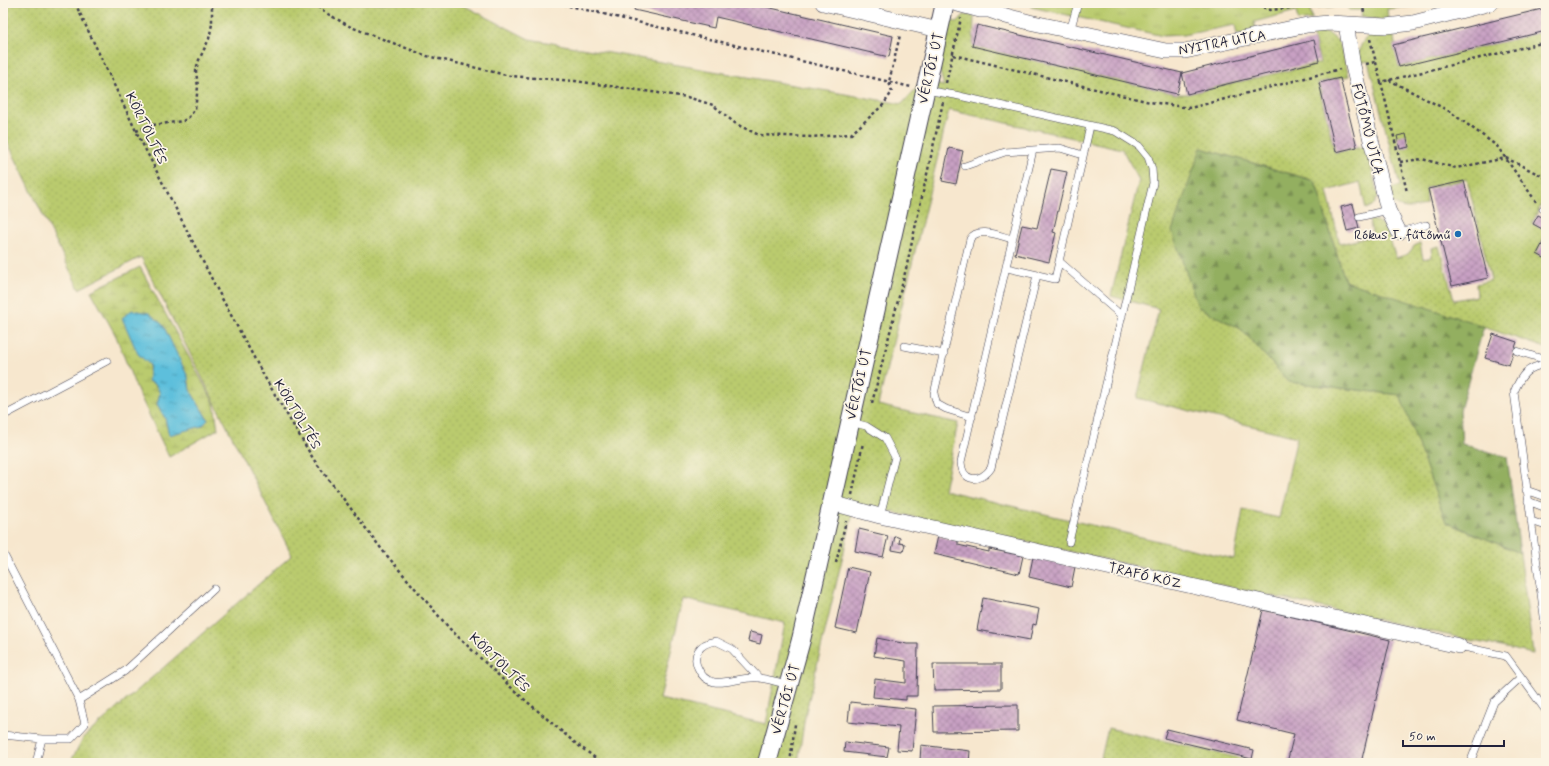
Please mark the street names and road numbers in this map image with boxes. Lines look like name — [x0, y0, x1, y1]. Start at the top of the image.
street label: NYITRA UTCA — [1177, 26, 1267, 60]
street label: VÉRTÓI ÚT — [914, 31, 948, 106]
street label: FŰTŐMŰ UTCA — [1347, 82, 1387, 177]
street label: KÖRTÖLTÉS — [121, 89, 171, 168]
street label: VÉRTÓI ÚT — [842, 347, 876, 422]
street label: KÖRTÖLTÉS — [269, 376, 325, 453]
street label: TRAFÓ KÖZ — [1106, 559, 1184, 593]
street label: KÖRTÖLTÉS — [465, 629, 534, 697]
street label: VÉRTÓI ÚT — [767, 662, 805, 737]

